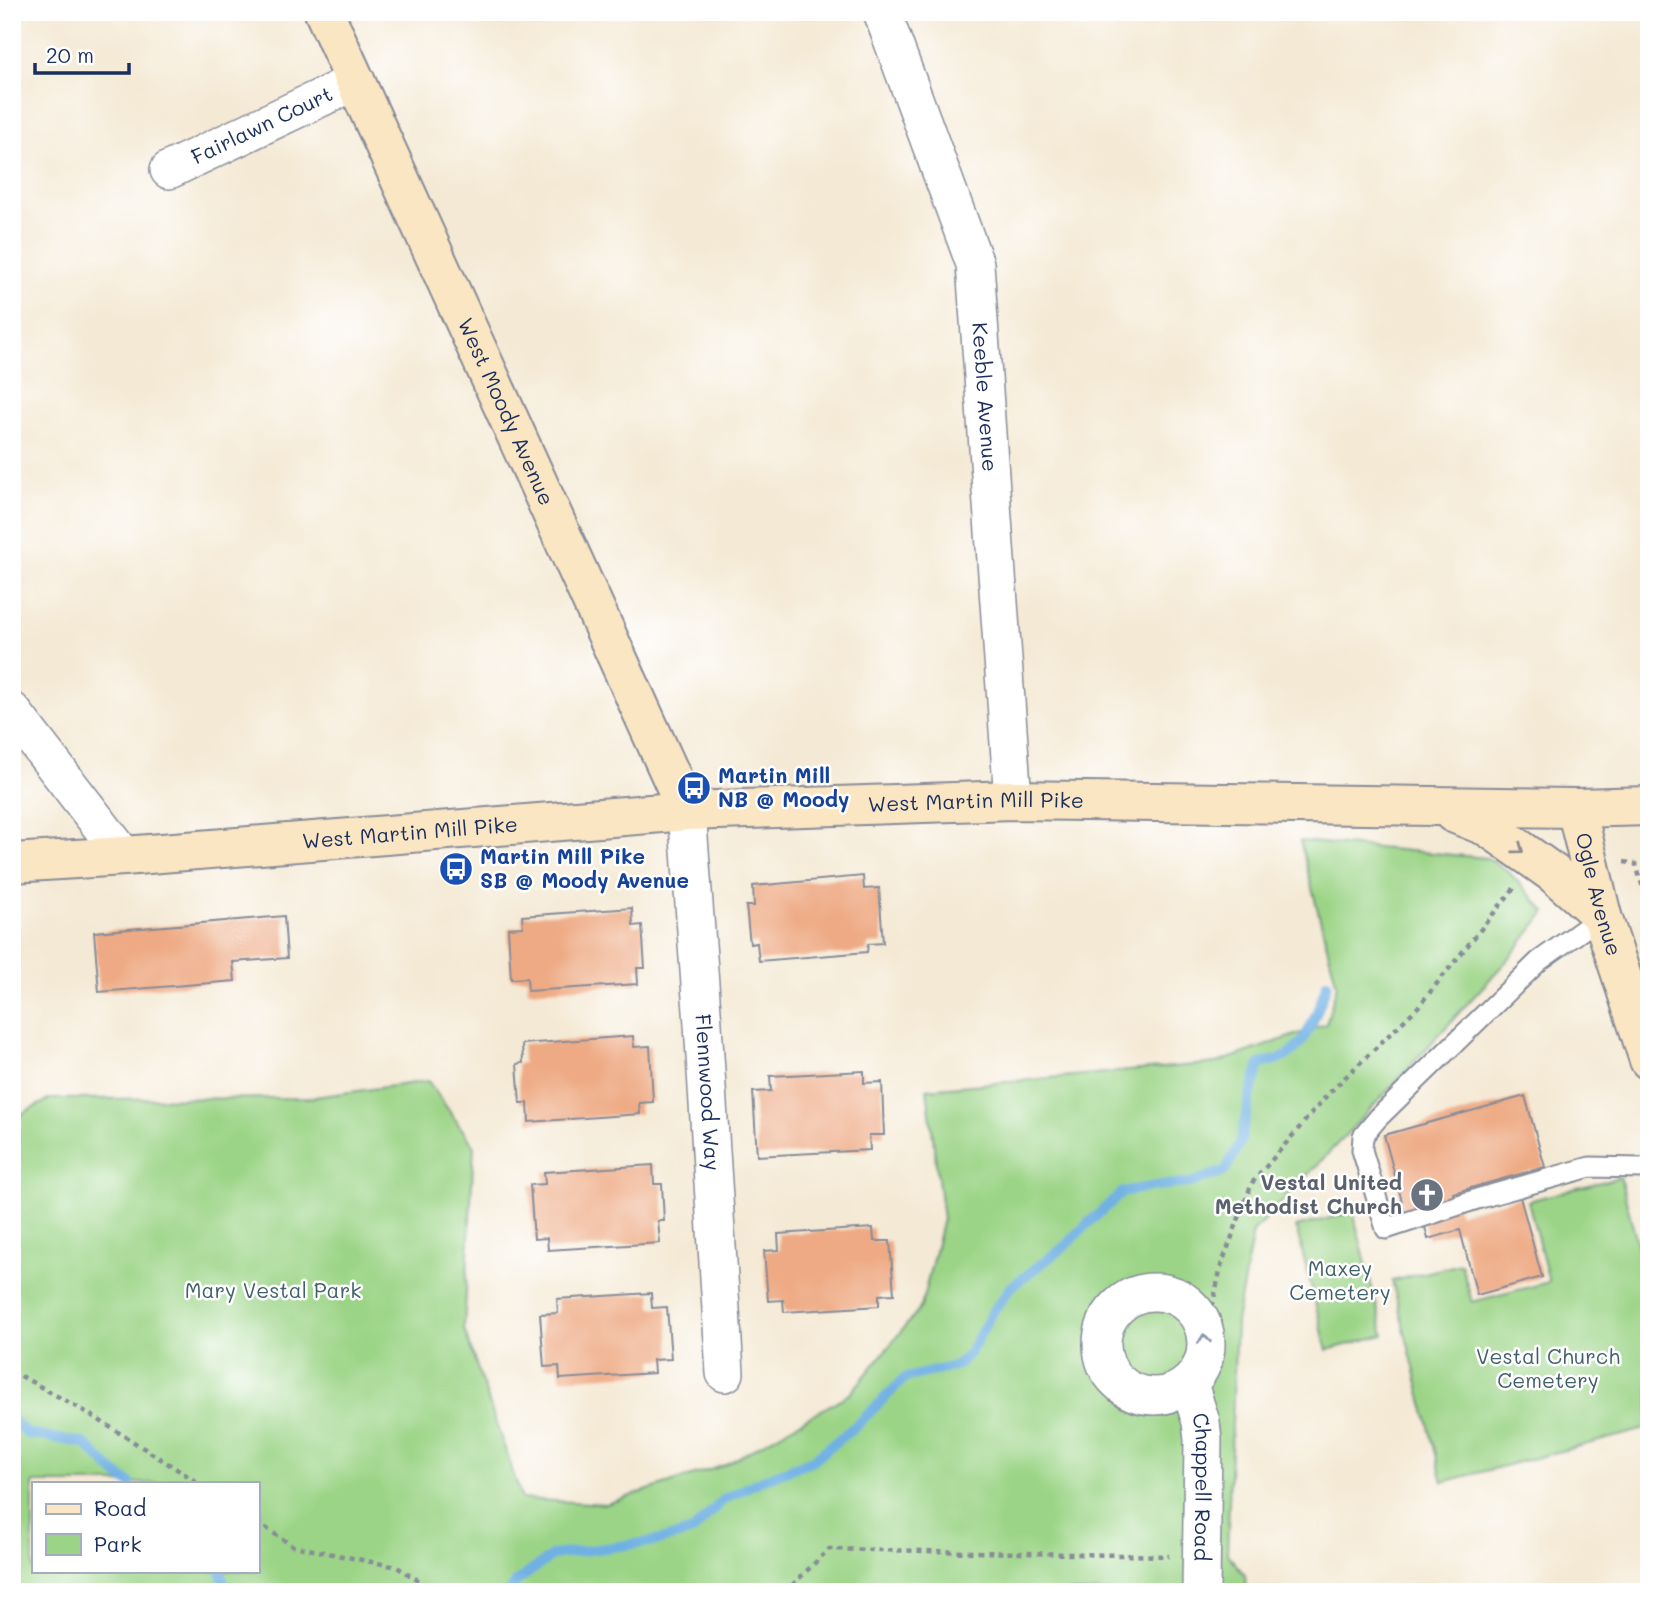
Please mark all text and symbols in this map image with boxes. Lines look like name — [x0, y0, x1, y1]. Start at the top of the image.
scale bar — [35, 32, 130, 76]
text: 20 m — [46, 41, 94, 68]
street label: Fairlawn Court — [186, 79, 337, 170]
street label: West Moody Avenue — [453, 313, 561, 509]
street label: Keeble Avenue — [967, 321, 1005, 473]
place label: Martin Mill NB @ Moody — [718, 761, 849, 813]
bus stop icon: Martin Mill NB @ Moody — [675, 769, 713, 807]
street label: West Martin Mill Pike — [867, 785, 1084, 817]
street label: West Martin Mill Pike — [301, 810, 518, 854]
street label: Ogle Avenue — [1570, 830, 1629, 959]
one-way arrow — [1511, 841, 1524, 853]
place label: Martin Mill Pike SB @ Moody Avenue — [480, 842, 689, 894]
bus stop icon: Martin Mill Pike SB @ Moody Avenue — [437, 850, 475, 888]
street label: Flennwood Way — [690, 1013, 727, 1171]
place label: Vestal United Methodist Church — [1215, 1168, 1402, 1219]
church icon: Vestal United Methodist Church — [1408, 1176, 1446, 1214]
park label: Maxey Cemetery — [1289, 1254, 1391, 1305]
park label: Mary Vestal Park — [185, 1276, 361, 1303]
one-way arrow — [1197, 1333, 1212, 1345]
park label: Vestal Church Cemetery — [1476, 1342, 1620, 1393]
street label: Chappell Road — [1187, 1409, 1218, 1561]
legend — [32, 1482, 259, 1572]
text: Road — [94, 1494, 146, 1521]
text: Park — [94, 1530, 142, 1557]

